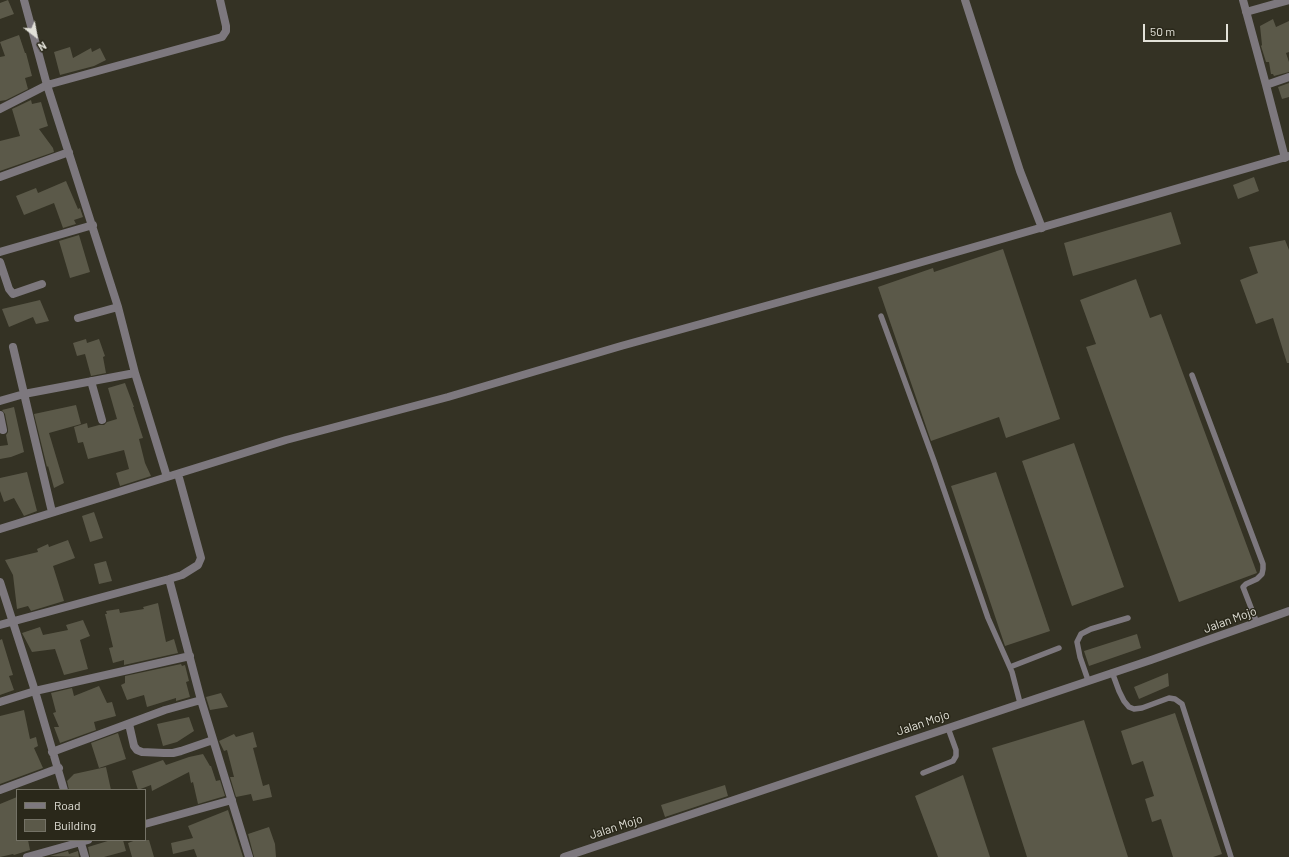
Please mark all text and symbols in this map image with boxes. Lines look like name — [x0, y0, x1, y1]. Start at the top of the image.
north arrow — [16, 16, 56, 56]
scale bar — [1145, 16, 1230, 42]
text: 50 m — [1150, 24, 1175, 38]
text: N — [36, 39, 49, 54]
street label: Jalan Mojo — [1202, 604, 1258, 636]
street label: Jalan Mojo — [894, 707, 952, 739]
legend — [16, 789, 146, 841]
text: Road — [54, 798, 81, 812]
street label: Jalan Mojo — [587, 812, 645, 842]
text: Building — [54, 818, 96, 832]

